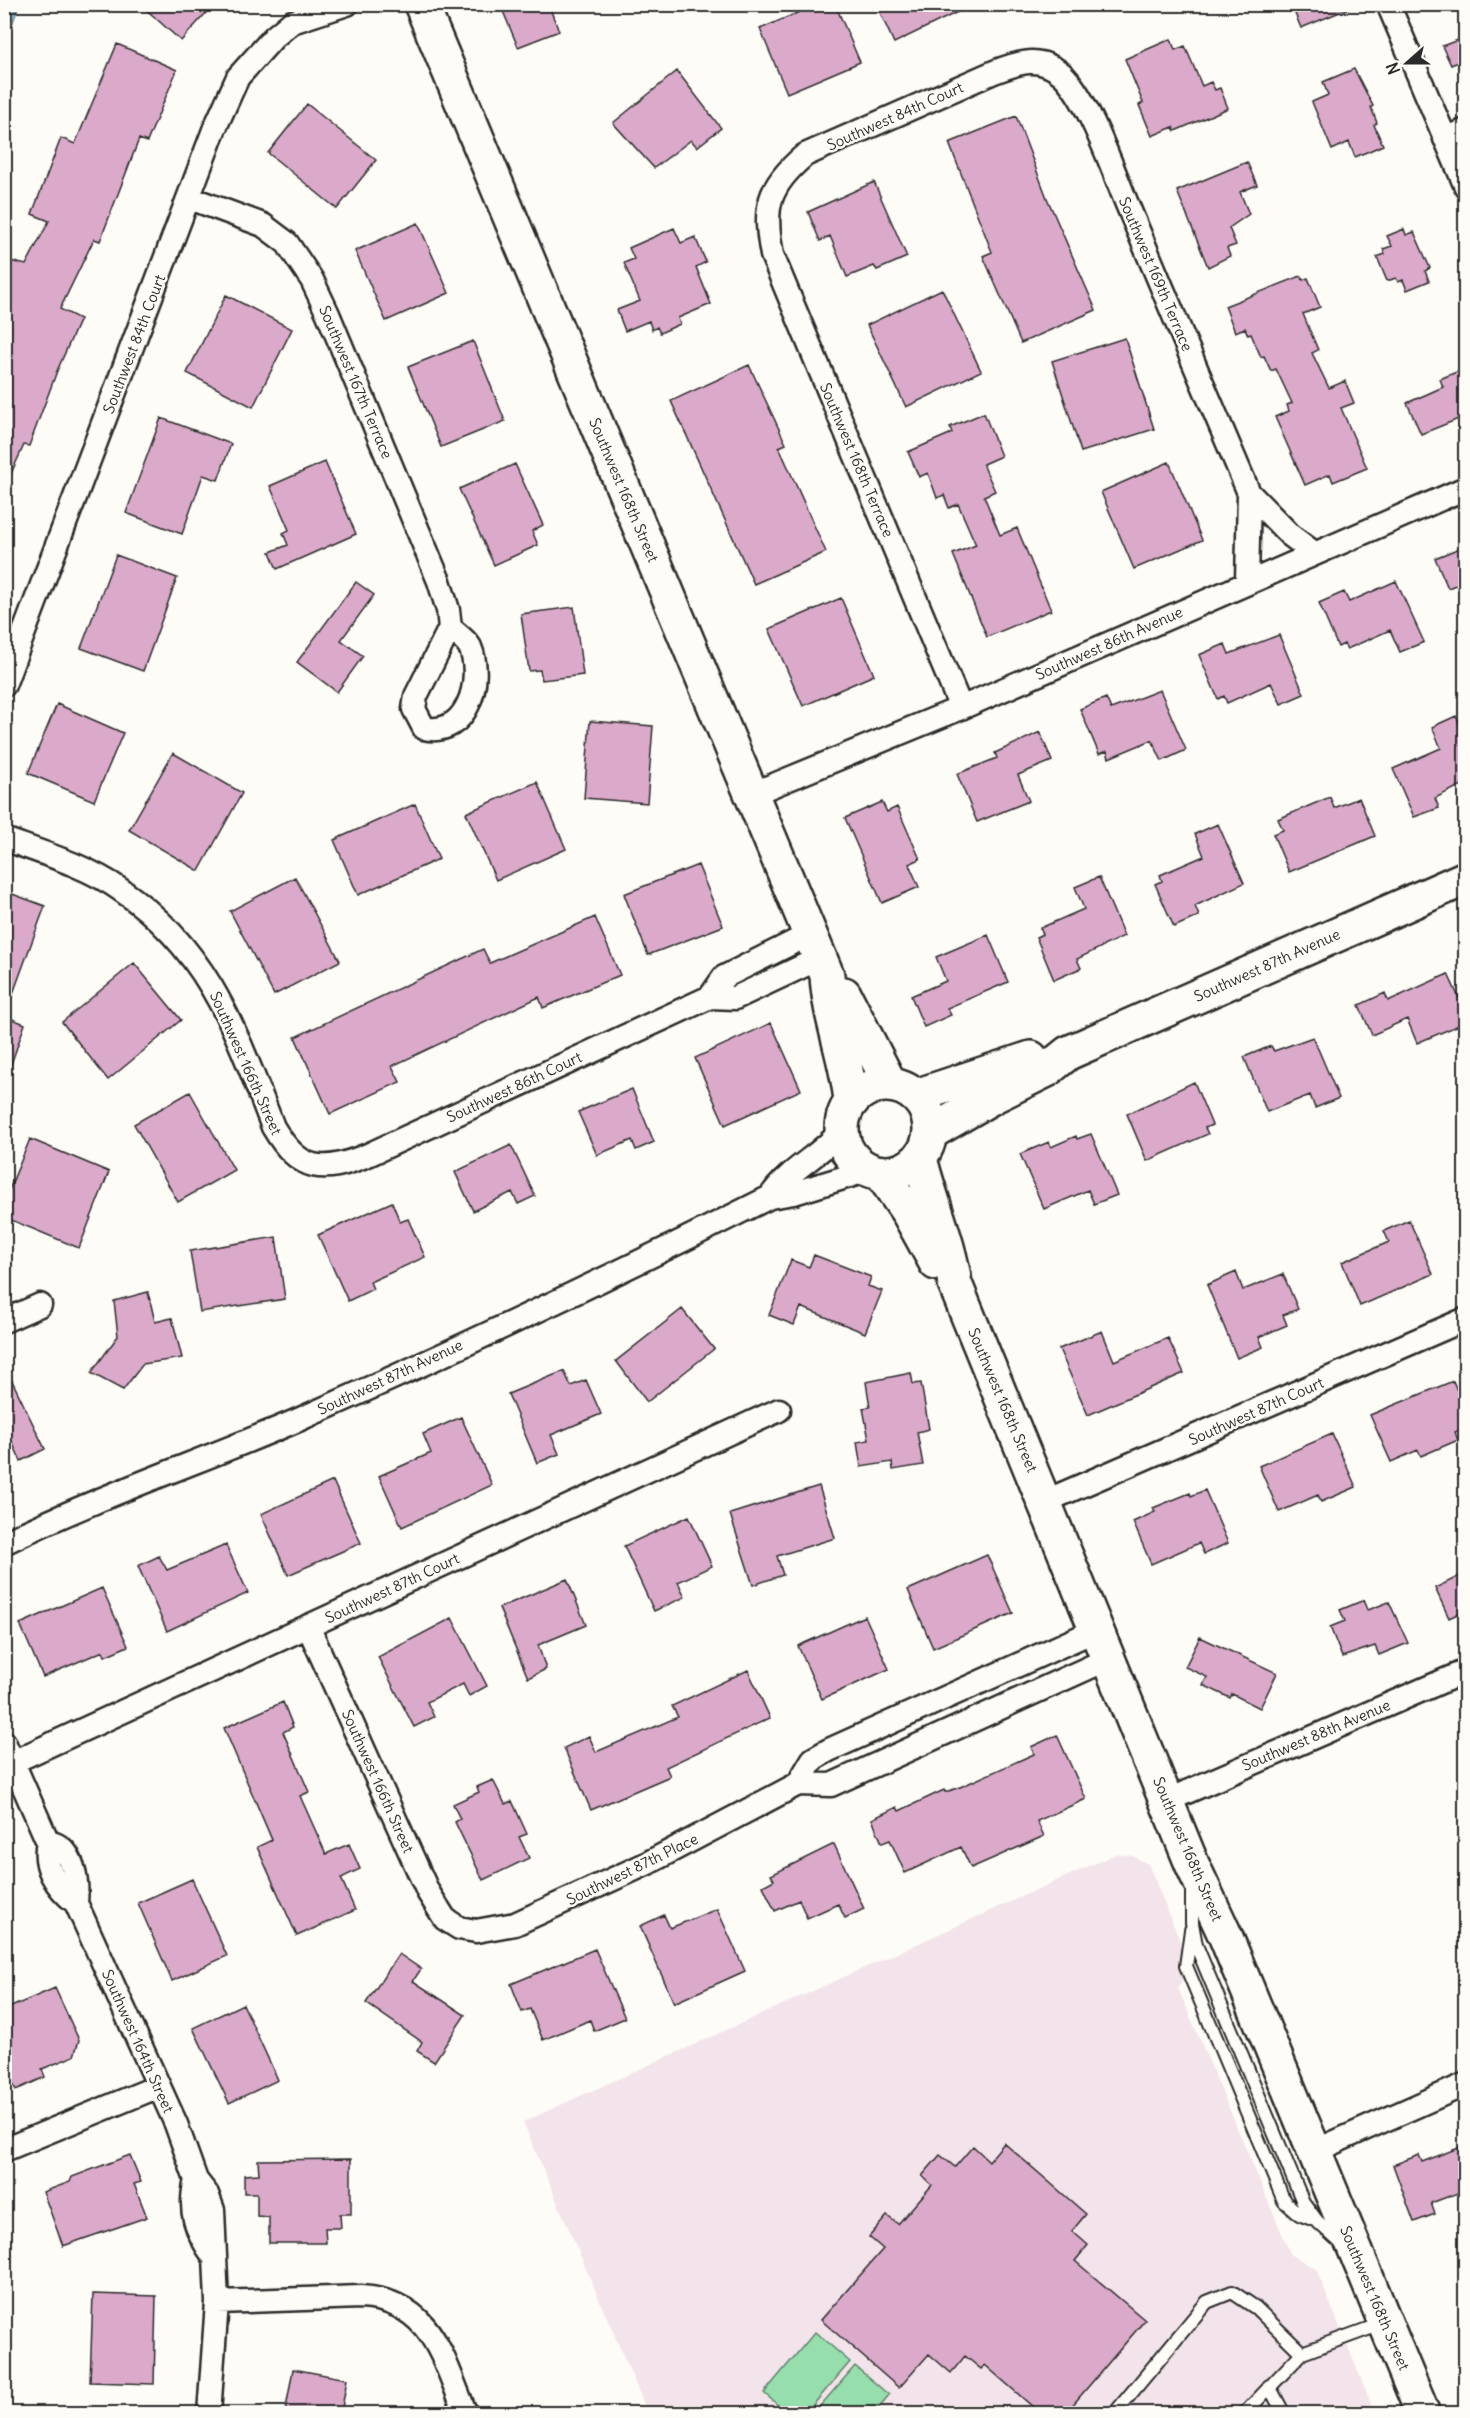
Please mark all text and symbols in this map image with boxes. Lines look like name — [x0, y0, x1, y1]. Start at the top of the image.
north arrow — [1377, 33, 1437, 93]
text: N — [1382, 60, 1404, 77]
street label: Southwest 84th Court — [824, 77, 966, 155]
street label: Southwest 169th Terrace — [1115, 194, 1197, 354]
street label: Southwest 84th Court — [99, 272, 169, 416]
street label: Southwest 167th Terrace — [315, 303, 397, 461]
street label: Southwest 168th Terrace — [816, 380, 898, 540]
street label: Southwest 168th Street — [585, 415, 663, 565]
street label: Southwest 86th Avenue — [1032, 602, 1186, 684]
street label: Southwest 87th Avenue — [1191, 924, 1343, 1006]
street label: Southwest 166th Street — [206, 988, 286, 1138]
street label: Southwest 86th Court — [443, 1047, 585, 1127]
street label: Southwest 168th Street — [964, 1325, 1042, 1475]
street label: Southwest 87th Avenue — [314, 1335, 466, 1419]
street label: Southwest 87th Court — [1186, 1373, 1326, 1449]
street label: Southwest 87th Court — [322, 1549, 462, 1627]
street label: Southwest 88th Avenue — [1239, 1695, 1393, 1775]
street label: Southwest 166th Street — [338, 1706, 418, 1856]
street label: Southwest 168th Street — [1149, 1774, 1227, 1924]
street label: Southwest 87th Place — [563, 1829, 701, 1909]
street label: Southwest 164th Street — [98, 1966, 178, 2116]
street label: Southwest 168th Street — [1336, 2223, 1414, 2373]

